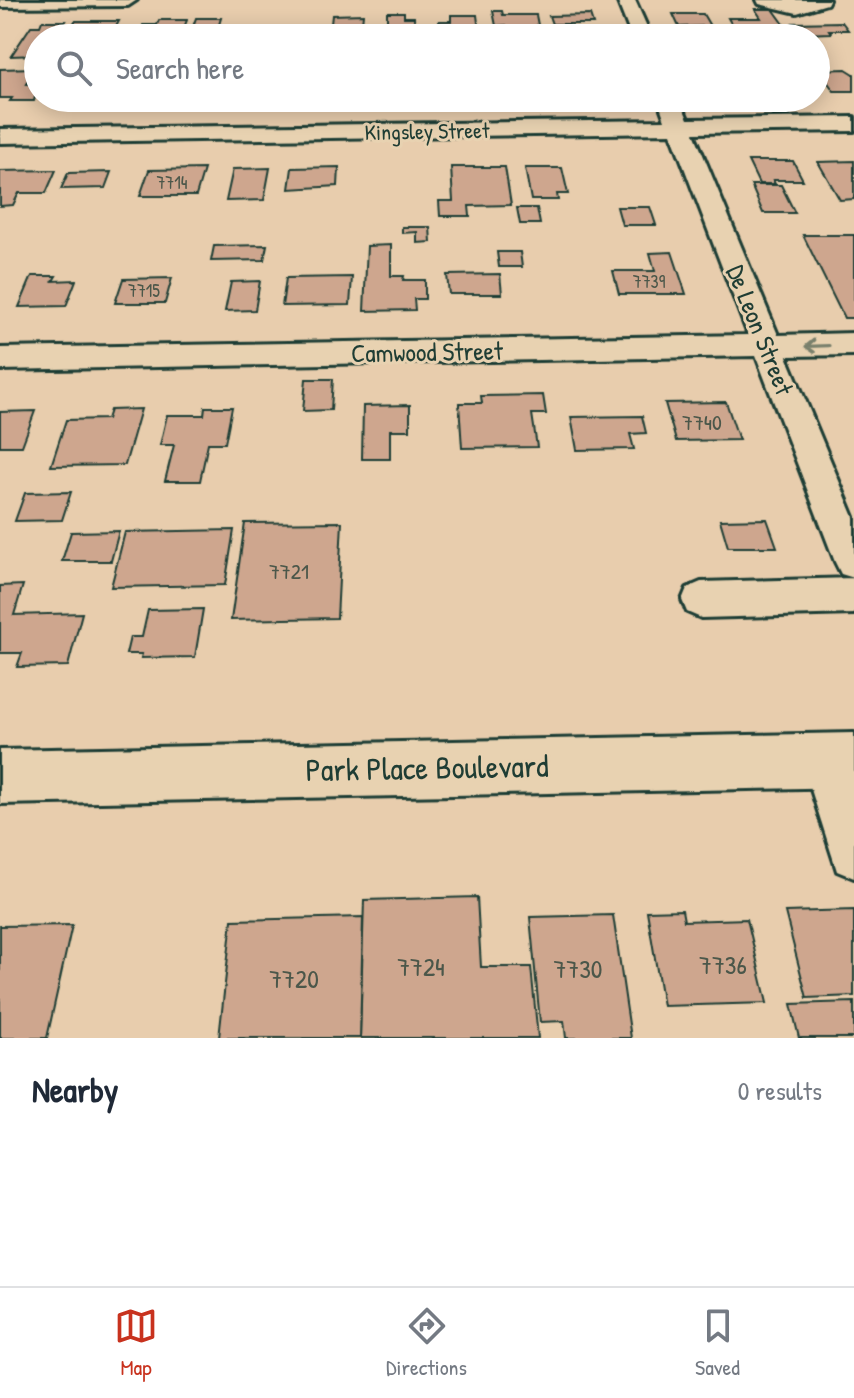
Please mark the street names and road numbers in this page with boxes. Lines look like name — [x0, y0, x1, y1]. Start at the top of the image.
street label: Kingsley Street — [364, 115, 490, 147]
street label: De Leon Street — [718, 260, 803, 401]
street label: Camwood Street — [351, 333, 504, 370]
street label: Park Place Boulevard — [305, 744, 549, 791]

